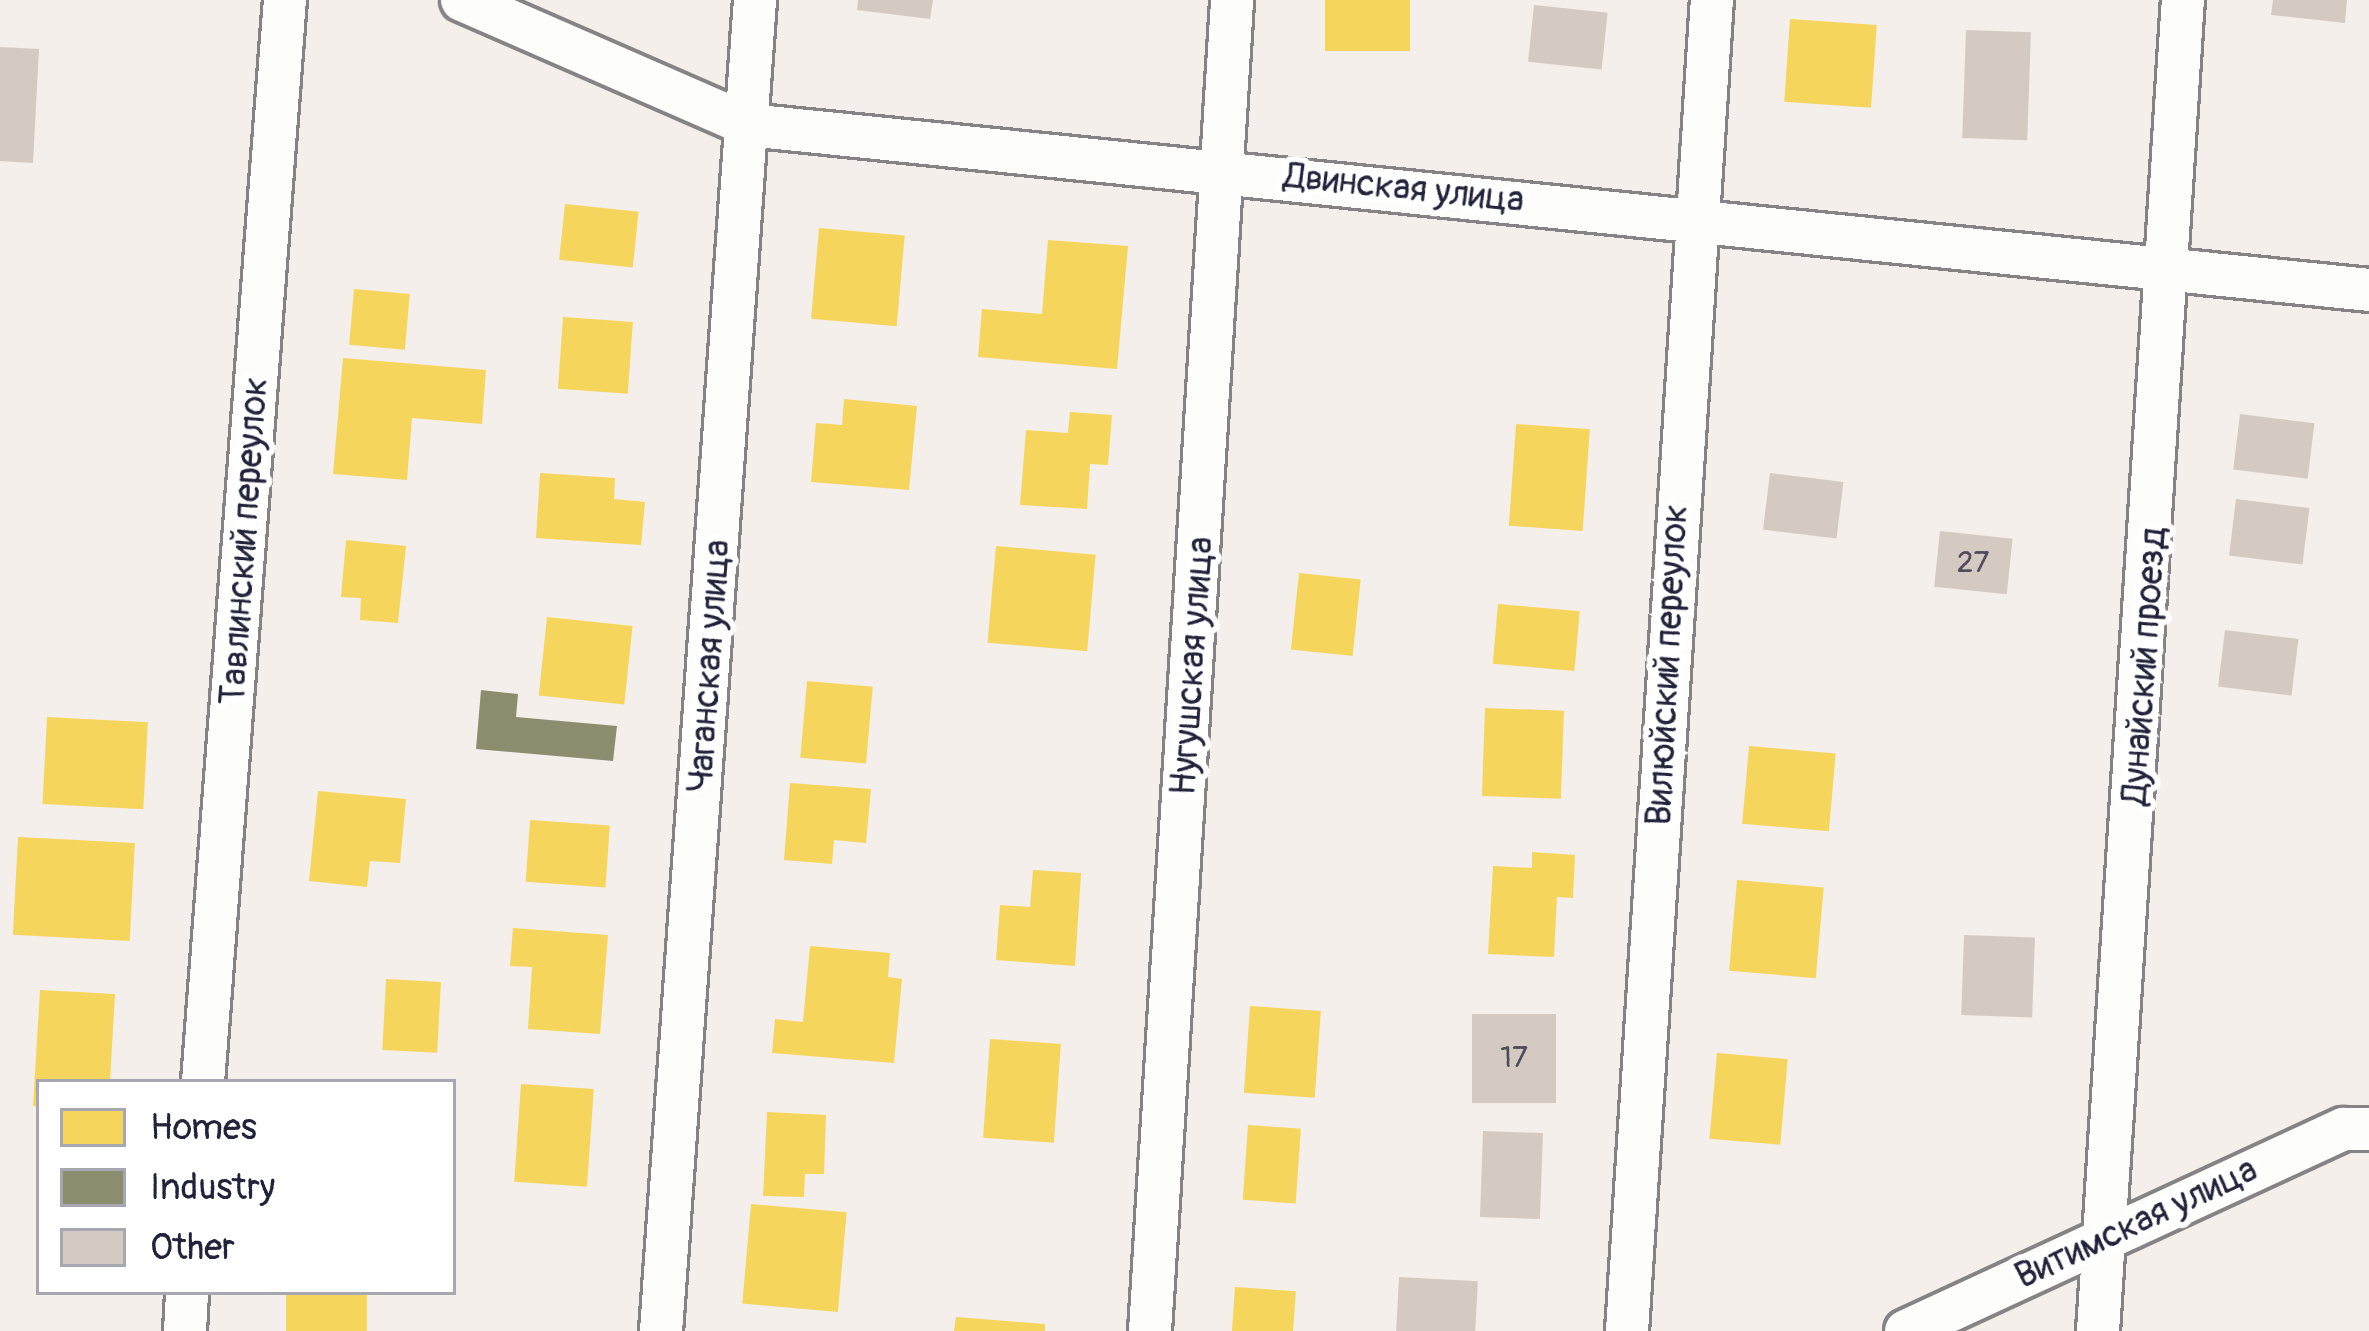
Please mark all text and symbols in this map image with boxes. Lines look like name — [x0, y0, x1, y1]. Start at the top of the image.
street label: Двинская улица — [1282, 154, 1526, 222]
street label: Тавлинский переулок — [211, 376, 277, 706]
street label: Вилюйский переулок — [1637, 503, 1697, 827]
street label: Дунайский проезд — [2113, 526, 2175, 806]
street label: Нугушская улица — [1161, 535, 1223, 797]
street label: Чаганская улица — [679, 538, 739, 794]
house number: 27 — [1957, 545, 1989, 581]
house number: 17 — [1500, 1040, 1528, 1076]
legend — [36, 1079, 456, 1295]
text: Homes — [150, 1105, 257, 1150]
street label: Витимская улица — [2008, 1148, 2264, 1298]
text: Industry — [150, 1165, 275, 1210]
text: Other — [150, 1225, 235, 1270]

